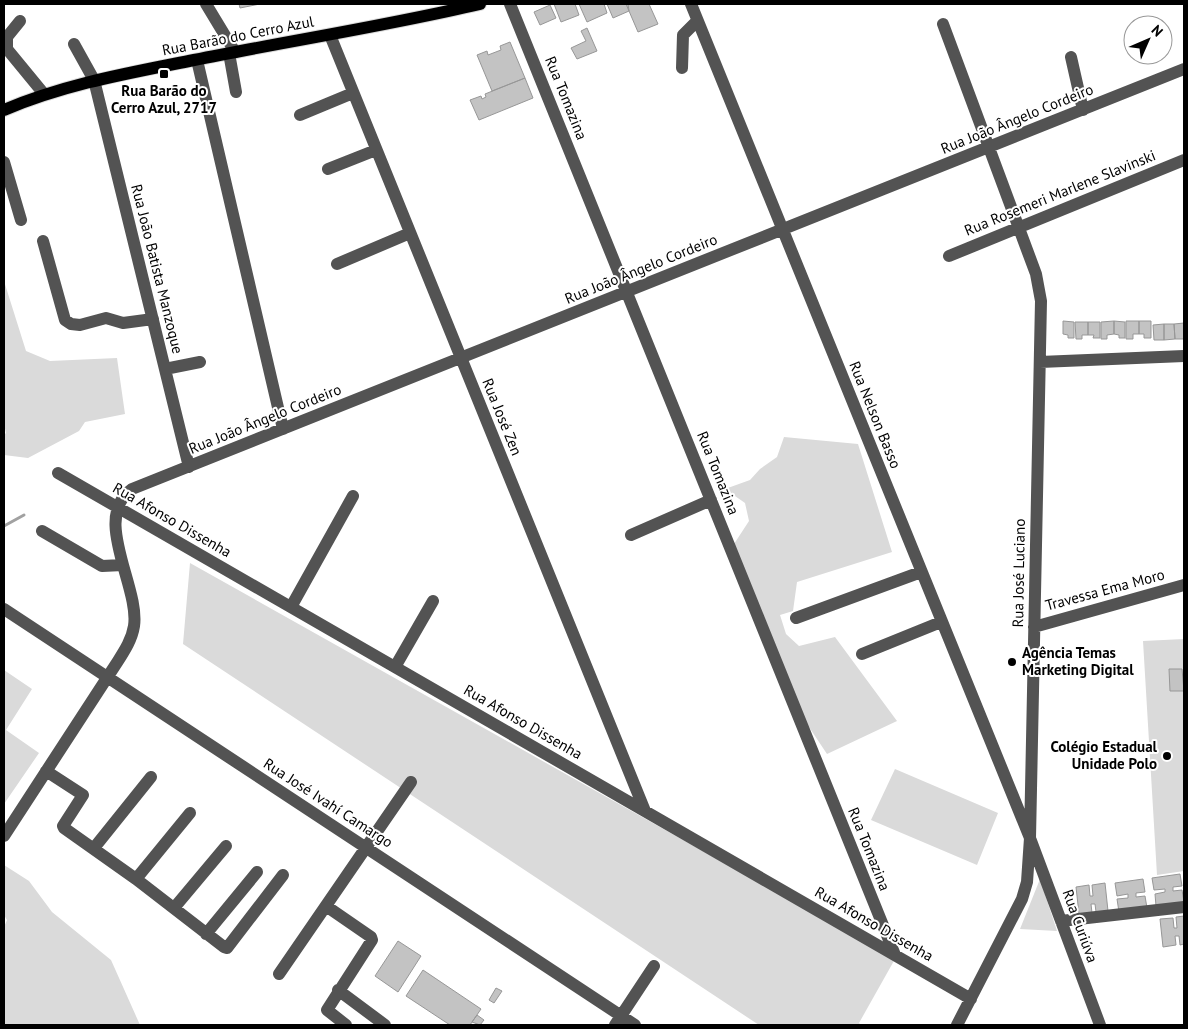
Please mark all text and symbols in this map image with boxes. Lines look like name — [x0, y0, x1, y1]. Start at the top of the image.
street label: Rua Barão do Cerro Azul — [160, 11, 316, 60]
north arrow — [1123, 15, 1173, 65]
text: N — [1148, 21, 1167, 40]
street label: Rua Tomazina — [541, 53, 592, 142]
marker: Rua Barão do Cerro Azul, 2717 — [158, 68, 170, 80]
street label: Rua João Ângelo Cordeiro — [938, 79, 1096, 158]
place label: Rua Barão do Cerro Azul, 2717 — [111, 81, 217, 117]
street label: Rua Rosemeri Marlene Slavinski — [961, 145, 1158, 240]
street label: Rua João Batista Manzoque — [127, 182, 188, 356]
street label: Rua João Ângelo Cordeiro — [562, 229, 720, 308]
street label: Rua Nelson Basso — [845, 358, 906, 471]
street label: Rua José Zen — [478, 375, 527, 458]
street label: Rua João Ângelo Cordeiro — [186, 379, 344, 458]
street label: Rua Tomazina — [693, 428, 744, 517]
street label: Rua Afonso Dissenha — [110, 478, 235, 561]
street label: Rua José Luciano — [1008, 518, 1029, 627]
street label: Travessa Ema Moro — [1043, 564, 1167, 615]
place label: Agência Temas Marketing Digital — [1022, 643, 1134, 679]
marker: Agência Temas Marketing Digital — [1006, 656, 1018, 668]
street label: Rua Afonso Dissenha — [461, 680, 586, 763]
place label: Colégio Estadual Unidade Polo — [1050, 737, 1158, 773]
marker: Colégio Estadual Unidade Polo — [1161, 750, 1173, 762]
street label: Rua José Ivahí Camargo — [260, 754, 397, 852]
street label: Rua Tomazina — [844, 804, 895, 893]
street label: Rua Afonso Dissenha — [812, 882, 937, 965]
street label: Rua Curiúva — [1058, 887, 1102, 965]

